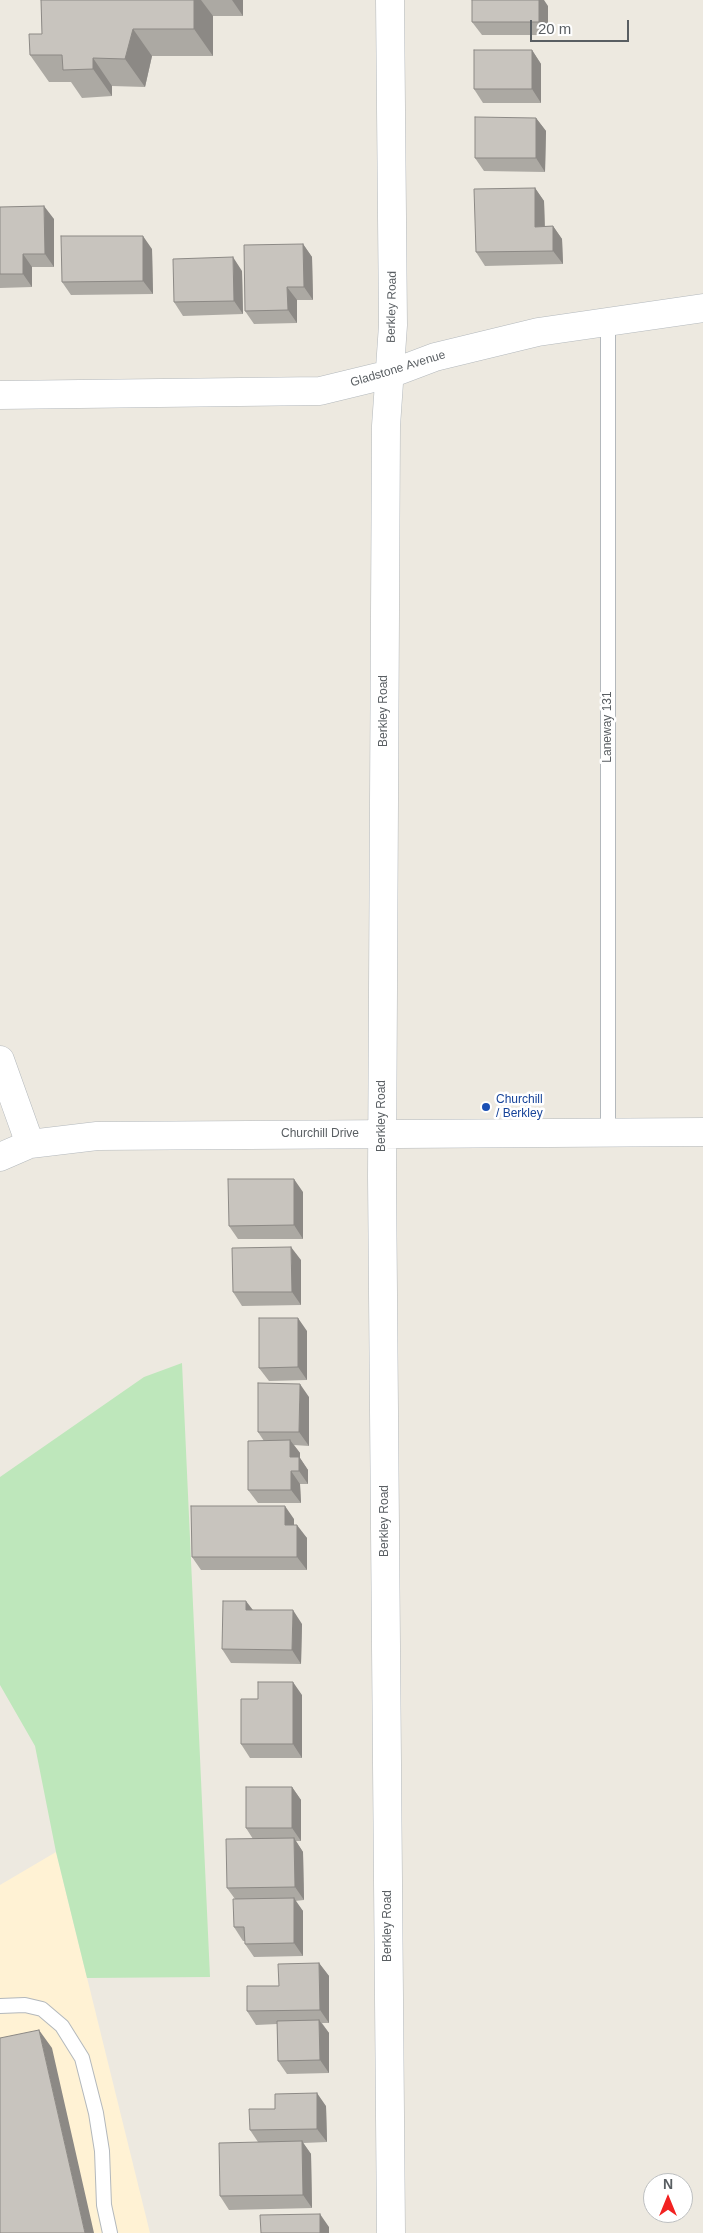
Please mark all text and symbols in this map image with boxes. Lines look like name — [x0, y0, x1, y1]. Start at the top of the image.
scale bar — [533, 10, 632, 42]
text: 20 m — [538, 20, 571, 37]
street label: Berkley Road — [384, 271, 400, 343]
street label: Gladstone Avenue — [349, 348, 447, 390]
street label: Berkley Road — [377, 675, 391, 747]
street label: Laneway 131 — [601, 691, 615, 763]
street label: Berkley Road — [375, 1080, 389, 1152]
place label: Churchill / Berkley — [496, 1093, 543, 1121]
marker: Churchill / Berkley — [480, 1101, 492, 1113]
street label: Churchill Drive — [281, 1127, 359, 1141]
street label: Berkley Road — [378, 1485, 392, 1557]
street label: Berkley Road — [381, 1890, 395, 1962]
north arrow — [643, 2173, 693, 2223]
text: N — [663, 2176, 673, 2192]

